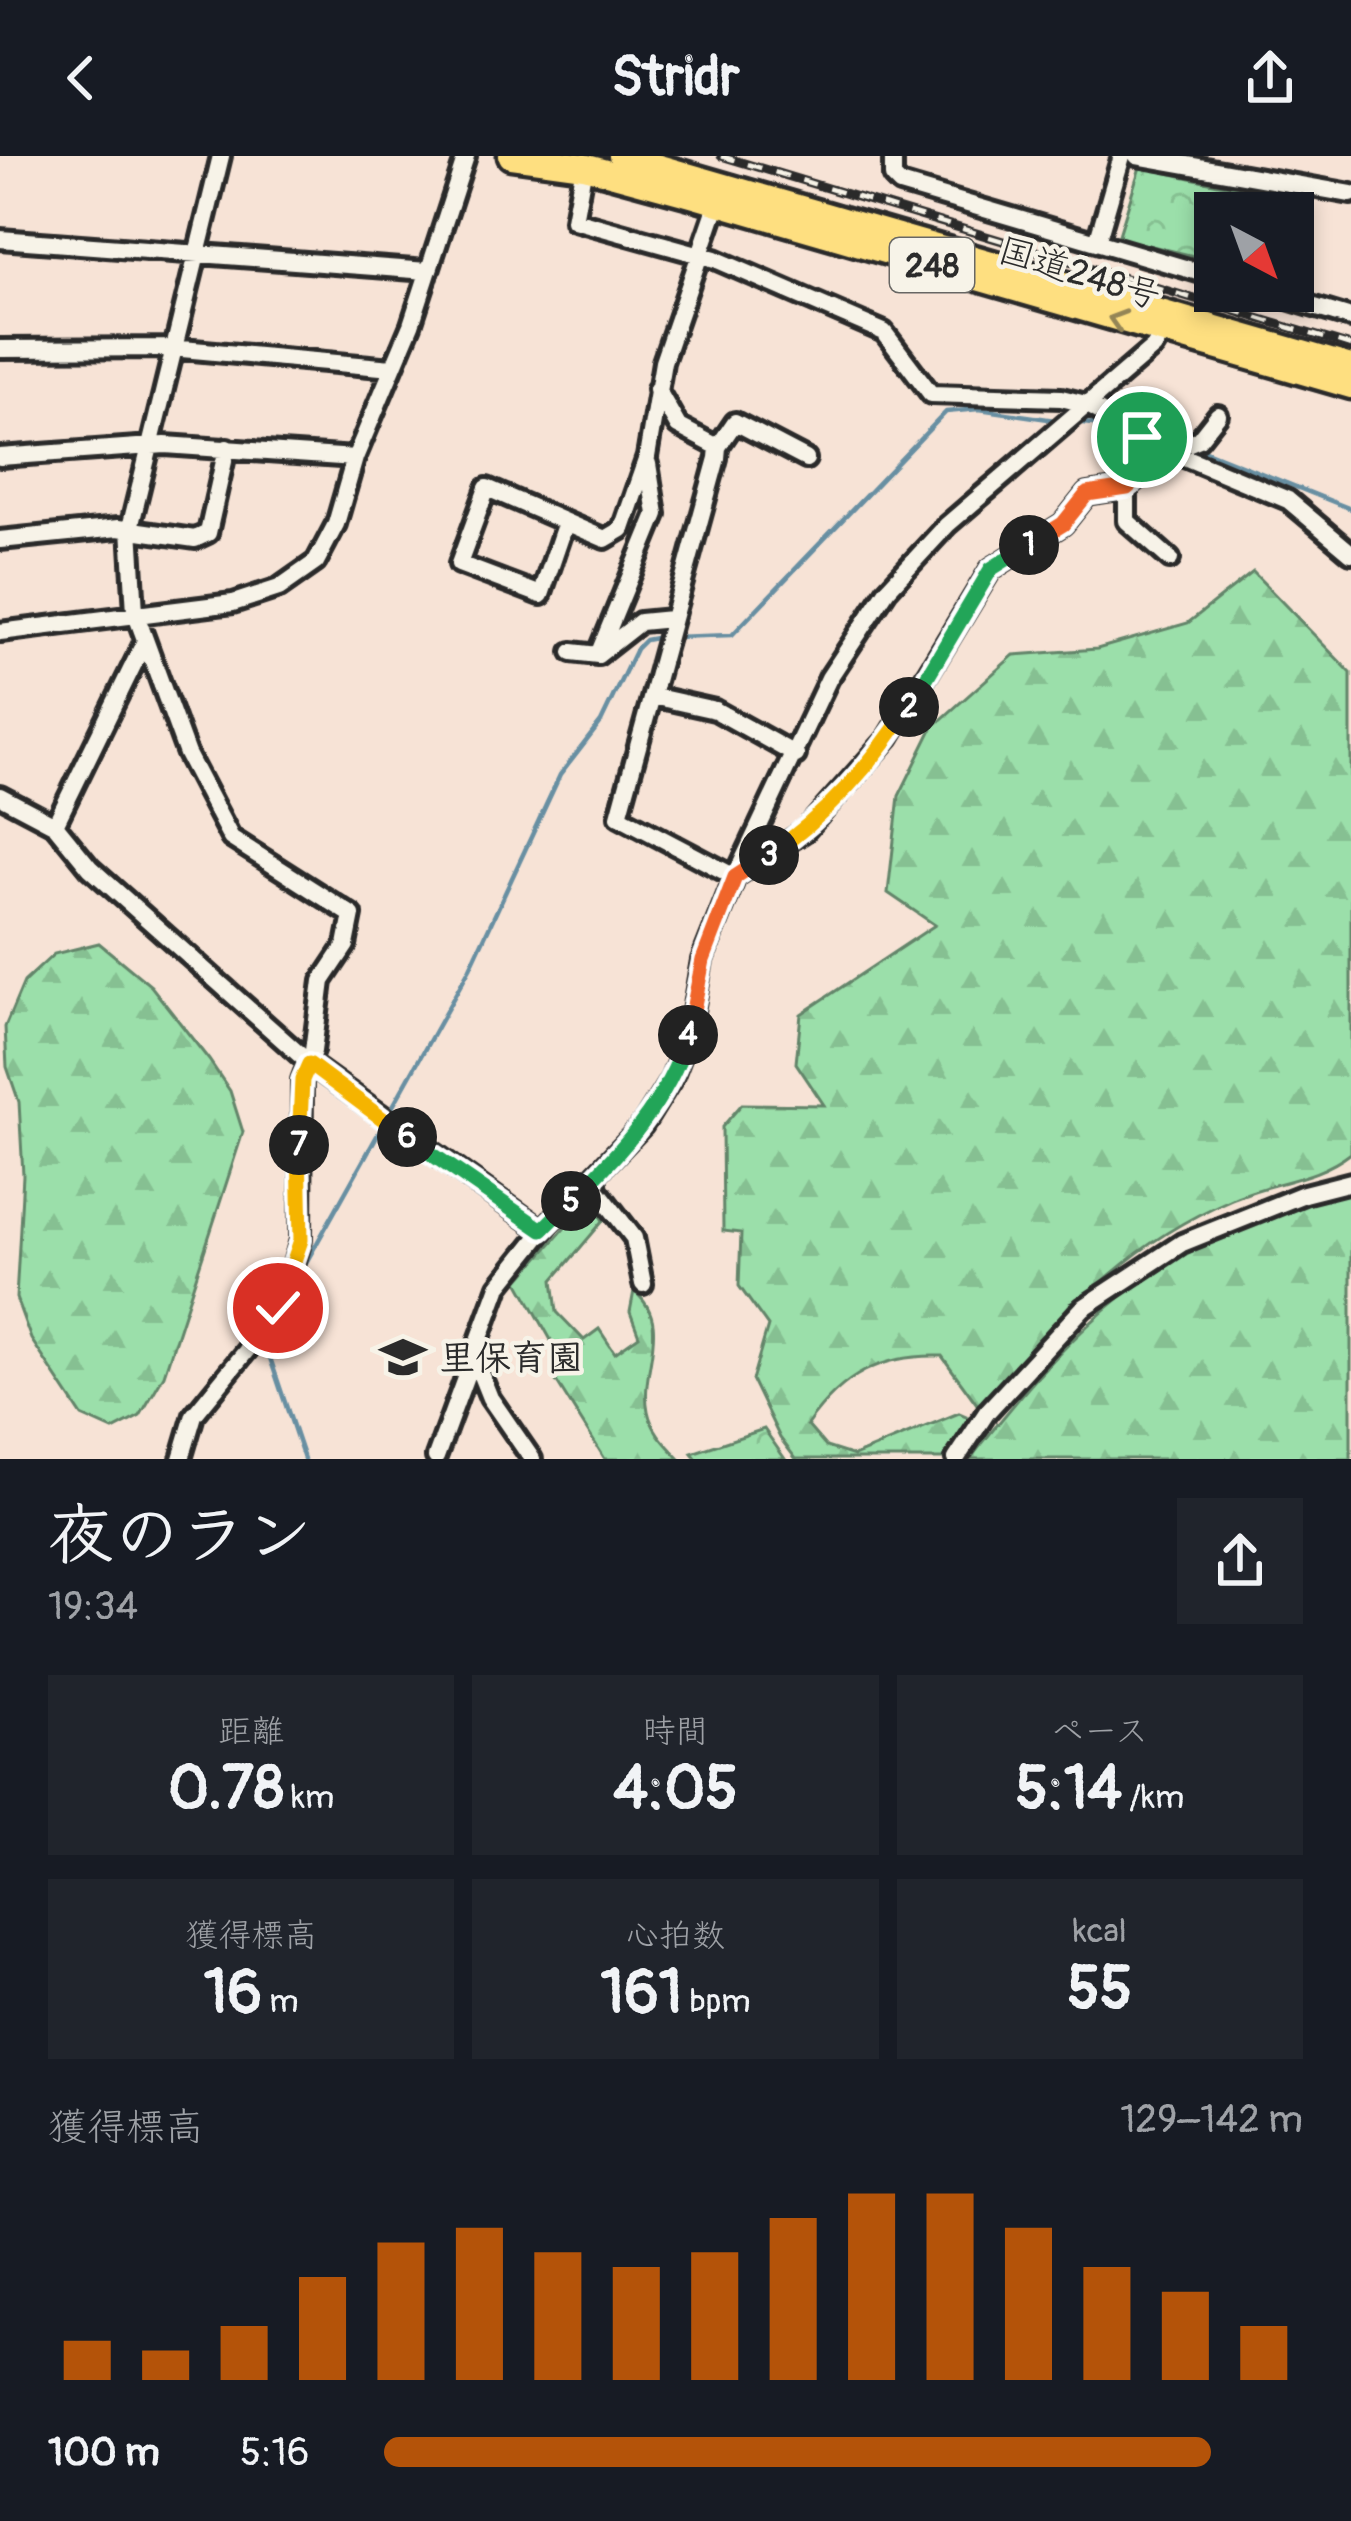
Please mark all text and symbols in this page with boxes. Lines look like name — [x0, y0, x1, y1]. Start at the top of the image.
text: Stridr — [612, 44, 739, 112]
icon: back — [48, 45, 114, 111]
icon: share — [1237, 45, 1303, 111]
north arrow — [1194, 192, 1314, 312]
map controls — [1194, 192, 1314, 312]
street label: 国道248号 — [993, 227, 1166, 319]
road number: 248 — [890, 238, 974, 292]
one-way arrow — [1107, 309, 1128, 334]
pin — [1091, 386, 1193, 488]
icon: arrive — [1109, 404, 1175, 470]
pin: 1 — [999, 515, 1059, 575]
text: 1 — [1023, 524, 1035, 565]
pin: 2 — [879, 677, 939, 737]
text: 2 — [900, 686, 918, 727]
pin: 3 — [739, 825, 799, 885]
text: 3 — [760, 834, 778, 875]
pin: 4 — [658, 1005, 718, 1065]
text: 4 — [678, 1014, 698, 1055]
pin: 6 — [377, 1107, 437, 1167]
pin: 7 — [269, 1115, 329, 1175]
text: 6 — [397, 1116, 417, 1157]
text: 7 — [290, 1124, 308, 1165]
pin: 5 — [541, 1171, 601, 1231]
text: 5 — [562, 1180, 580, 1221]
pin — [227, 1257, 329, 1359]
icon: check — [245, 1275, 311, 1341]
school or university icon: 里保育園 — [378, 1332, 428, 1382]
place label: 里保育園 — [439, 1336, 583, 1381]
text: 夜のラン — [48, 1495, 312, 1578]
button: share — [1177, 1498, 1303, 1624]
text: 19:34 — [48, 1582, 138, 1631]
text: 距離 — [218, 1711, 284, 1752]
text: 時間 — [642, 1711, 708, 1752]
text: ペース — [1051, 1711, 1148, 1752]
text: 0.78 — [168, 1752, 284, 1827]
text: 4:05 — [613, 1752, 738, 1827]
text: 5:14 — [1015, 1752, 1122, 1827]
text: km — [284, 1777, 334, 1818]
text: /km — [1122, 1777, 1184, 1818]
text: kcal — [1073, 1911, 1127, 1952]
text: 獲得標高 — [185, 1915, 317, 1956]
text: 心拍数 — [626, 1915, 725, 1956]
text: 55 — [1067, 1952, 1132, 2027]
text: 16 — [204, 1956, 262, 2031]
text: 161 — [600, 1956, 682, 2031]
text: m — [262, 1981, 299, 2022]
text: bpm — [682, 1981, 751, 2022]
text: 129–142 m — [1120, 2095, 1303, 2144]
text: 獲得標高 — [48, 2103, 204, 2152]
text: 100 m — [48, 2428, 160, 2477]
text: 5:16 — [240, 2428, 310, 2477]

